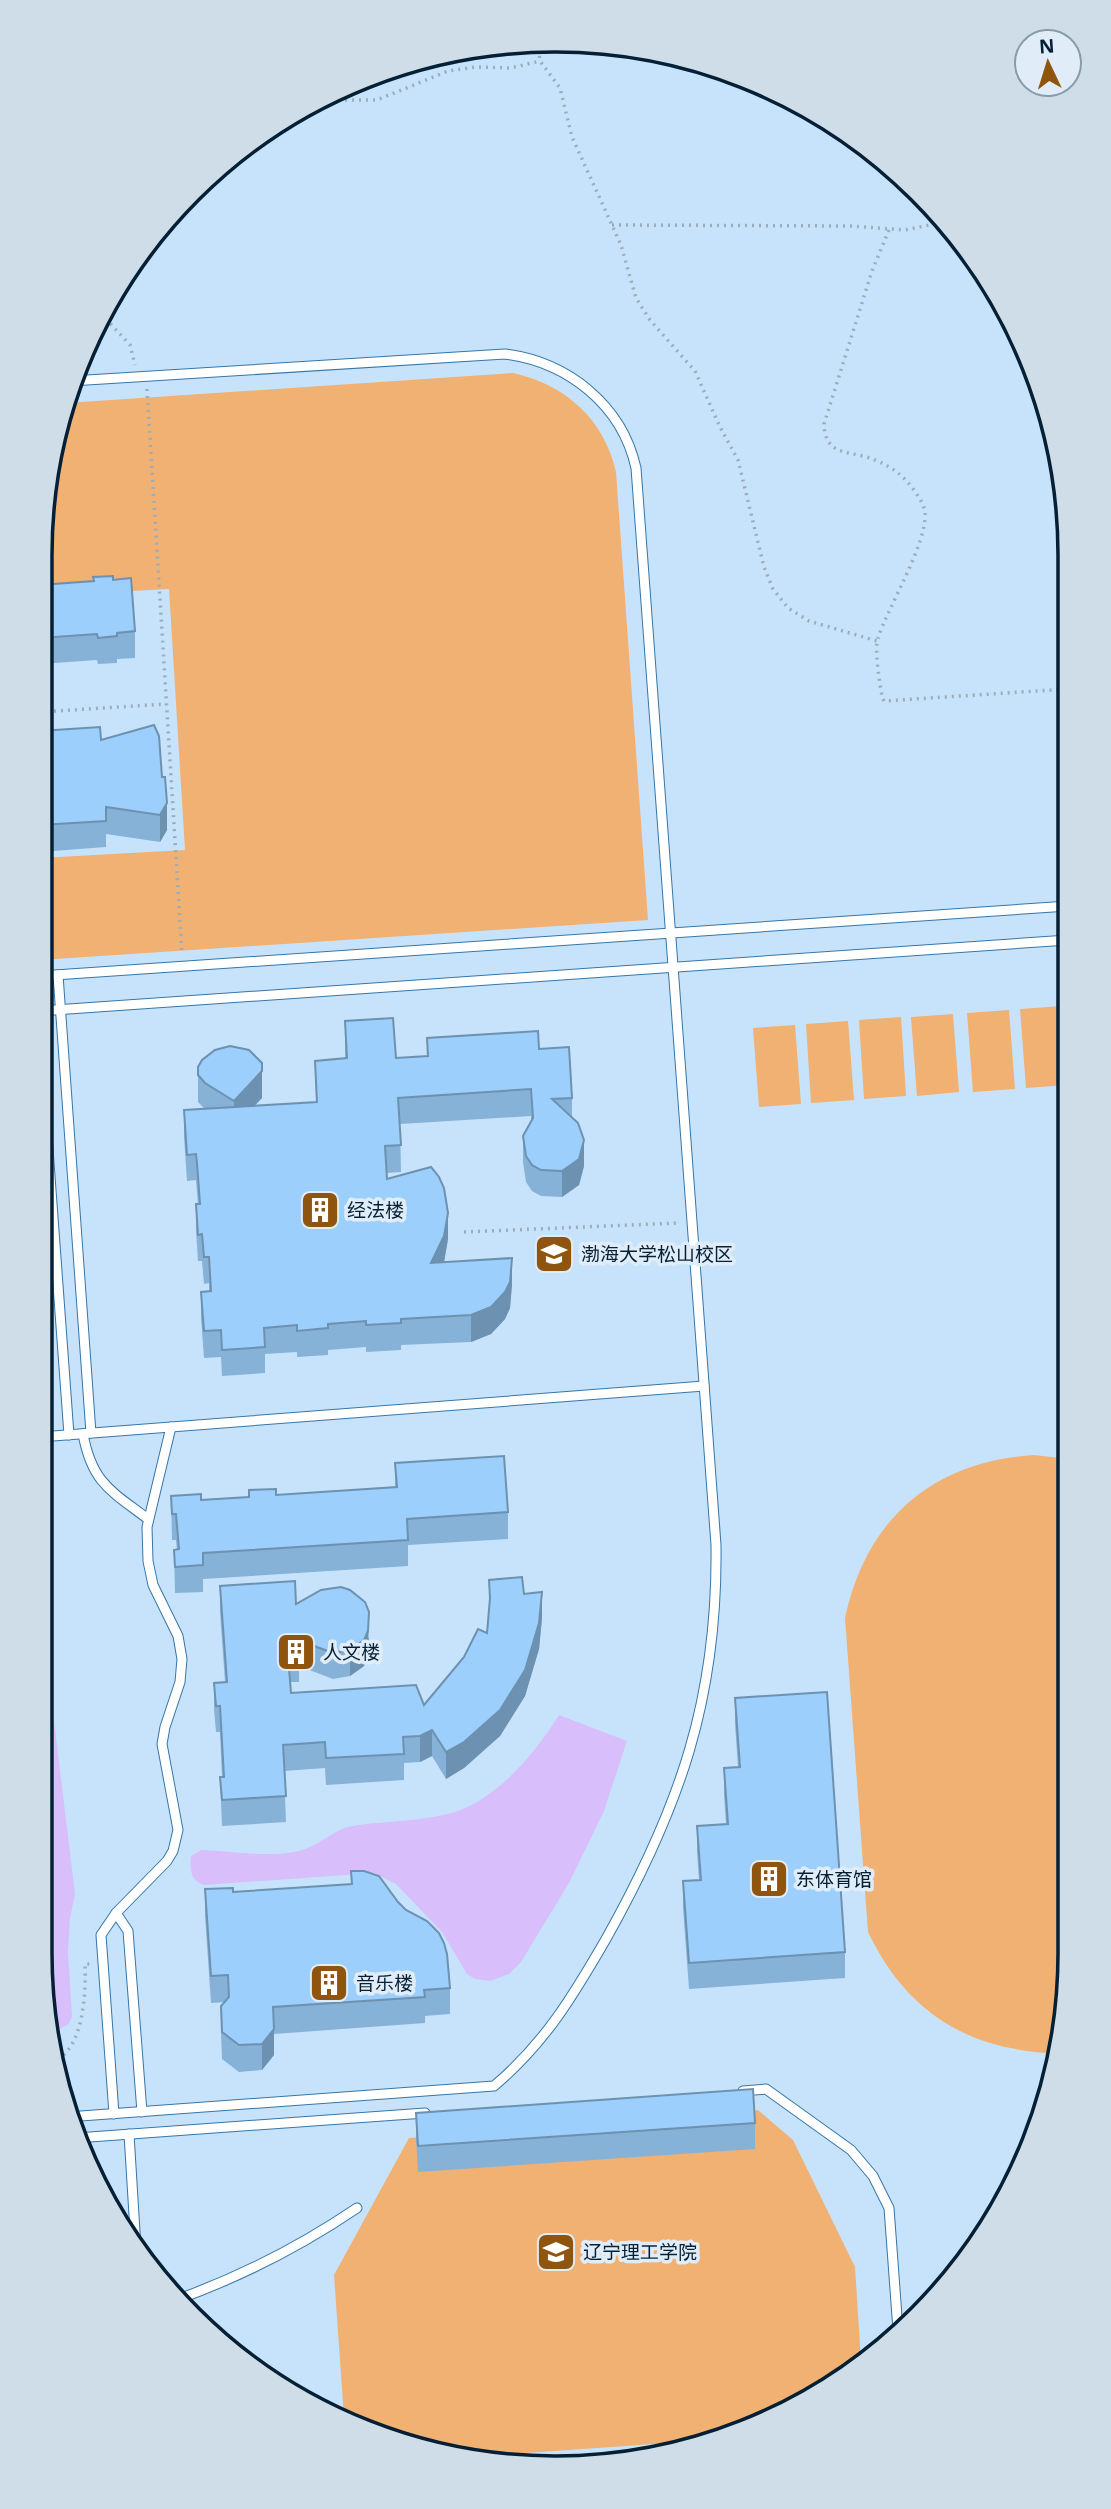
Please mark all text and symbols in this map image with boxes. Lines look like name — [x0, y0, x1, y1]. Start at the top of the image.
north arrow — [1013, 28, 1083, 98]
text: N — [1038, 33, 1055, 60]
building icon: 经法楼 — [299, 1189, 341, 1231]
place label: 经法楼 — [347, 1197, 404, 1223]
school or university icon: 渤海大学松山校区 — [533, 1233, 575, 1275]
place label: 渤海大学松山校区 — [581, 1241, 733, 1267]
building icon: 人文楼 — [275, 1631, 317, 1673]
place label: 人文楼 — [323, 1639, 380, 1665]
building icon: 东体育馆 — [748, 1858, 790, 1900]
place label: 东体育馆 — [796, 1866, 872, 1892]
building icon: 音乐楼 — [308, 1962, 350, 2004]
place label: 音乐楼 — [356, 1970, 413, 1996]
school or university icon: 辽宁理工学院 — [535, 2231, 577, 2273]
place label: 辽宁理工学院 — [583, 2239, 697, 2265]

